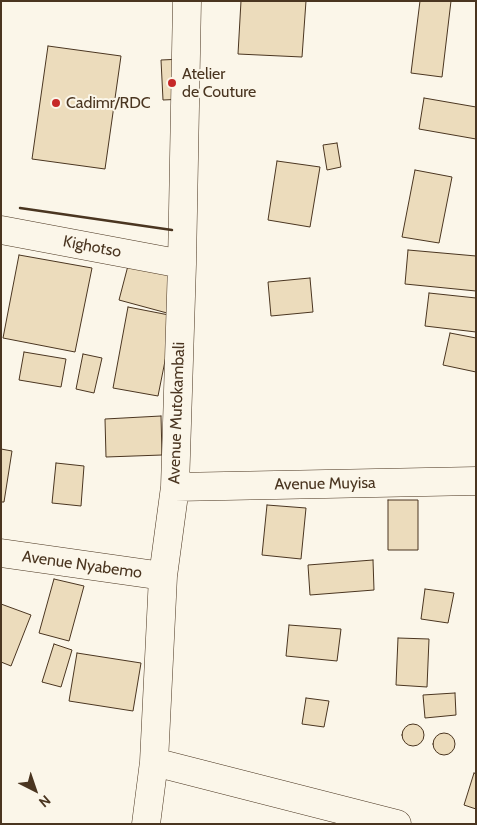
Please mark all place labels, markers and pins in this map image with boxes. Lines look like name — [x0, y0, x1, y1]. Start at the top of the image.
place label: Atelier de Couture — [182, 64, 256, 102]
marker: Atelier de Couture — [166, 77, 178, 89]
place label: Cadimr/RDC — [66, 93, 151, 113]
marker: Cadimr/RDC — [50, 97, 62, 109]

